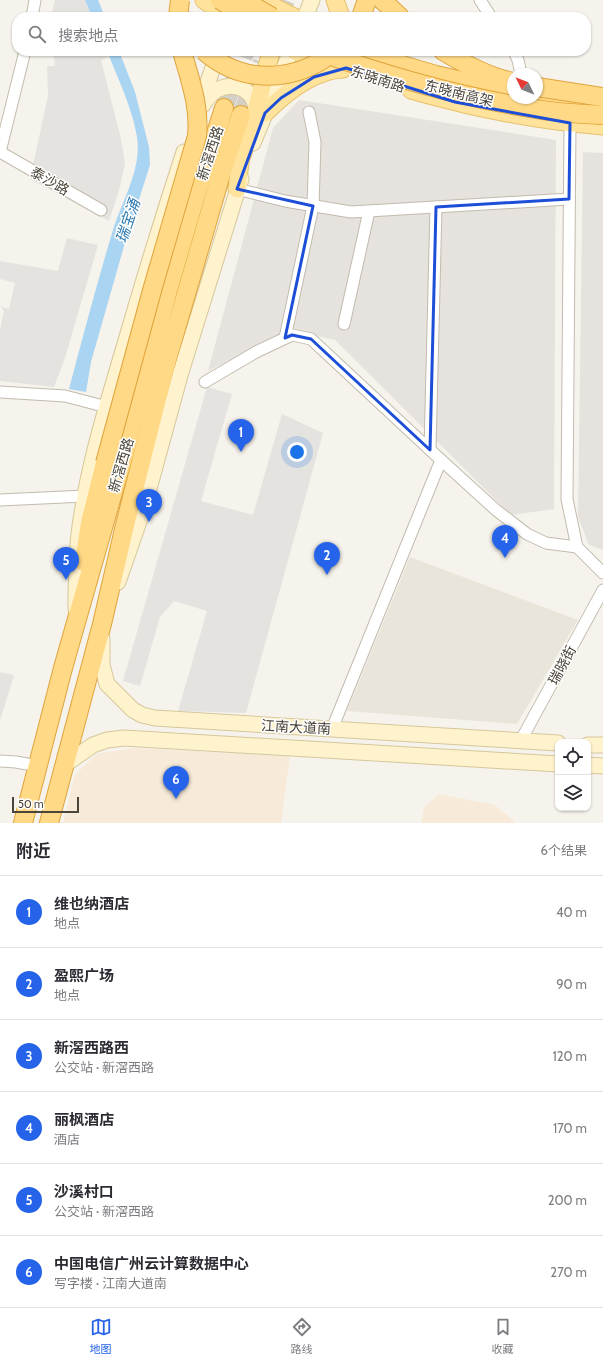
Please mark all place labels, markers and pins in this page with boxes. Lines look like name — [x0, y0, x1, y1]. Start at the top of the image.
pin: 1 — [228, 419, 254, 452]
pin: 3 — [136, 489, 162, 522]
pin: 4 — [492, 525, 518, 558]
pin: 2 — [314, 542, 340, 575]
pin: 5 — [53, 547, 79, 580]
pin: 6 — [163, 766, 189, 799]

